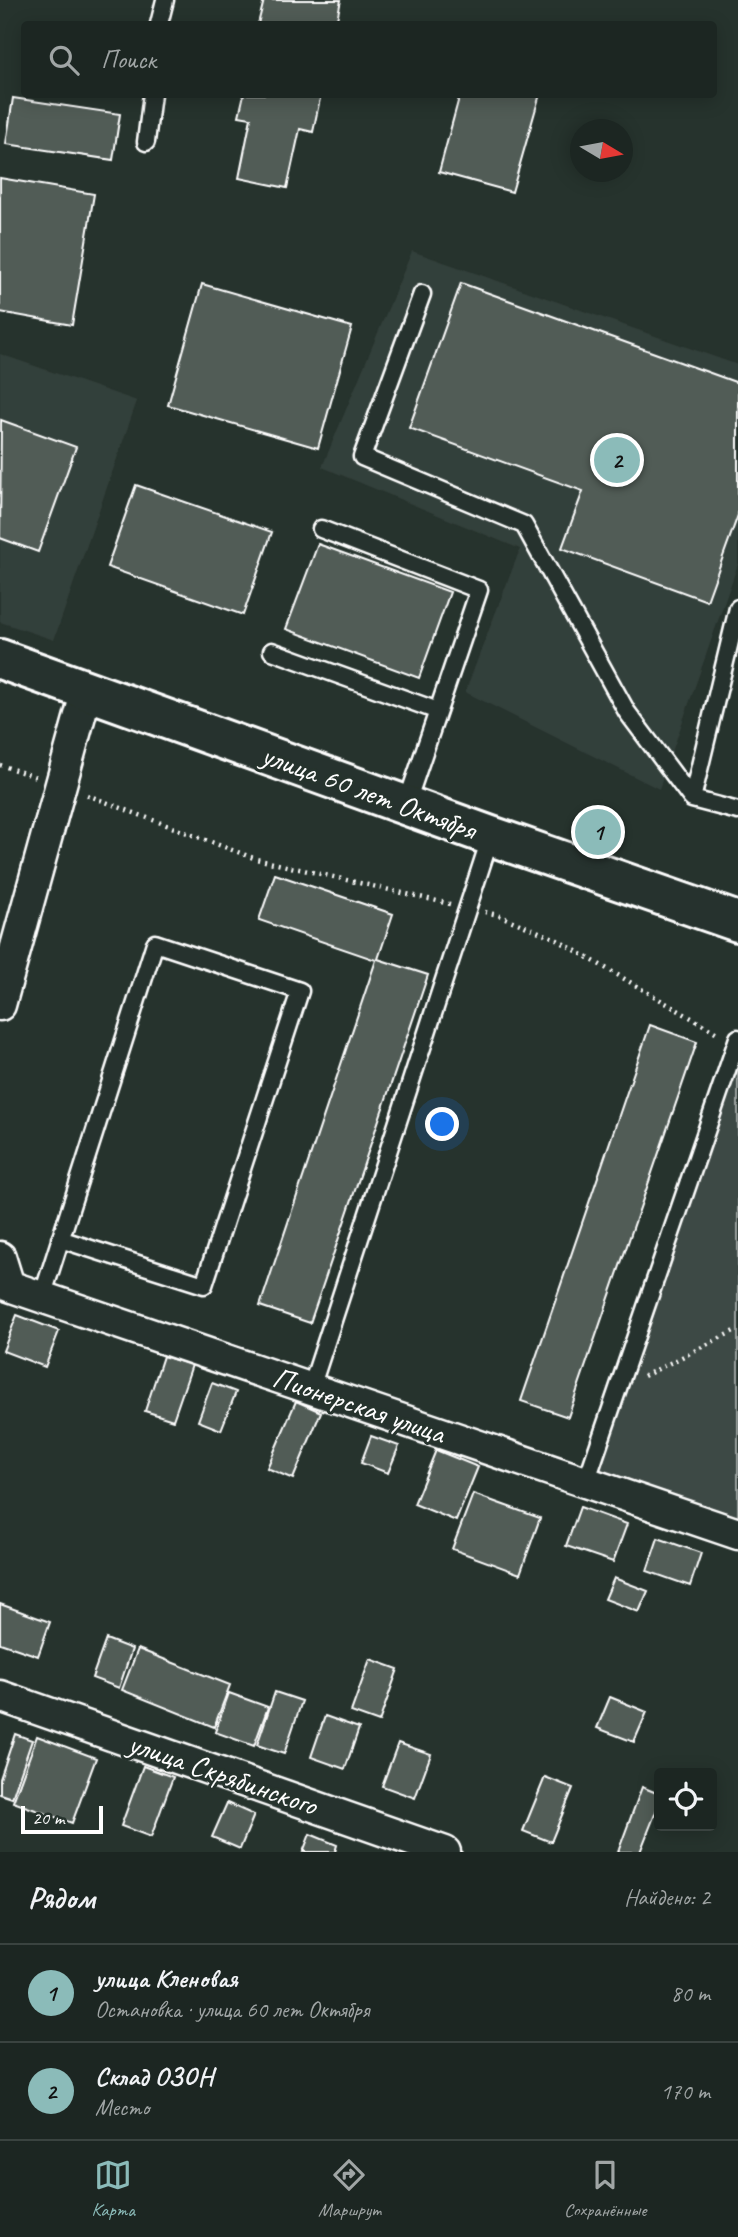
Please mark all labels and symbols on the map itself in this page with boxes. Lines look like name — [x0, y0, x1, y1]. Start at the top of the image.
north arrow — [570, 119, 633, 182]
pin: 2 — [594, 434, 640, 486]
street label: улица 60 лет Октября — [255, 735, 484, 849]
pin: 1 — [575, 806, 621, 858]
your location — [425, 1107, 459, 1141]
street label: Пионерская улица — [268, 1358, 452, 1453]
street label: улица Скрябинского — [122, 1723, 324, 1824]
scale bar — [21, 1803, 103, 1835]

